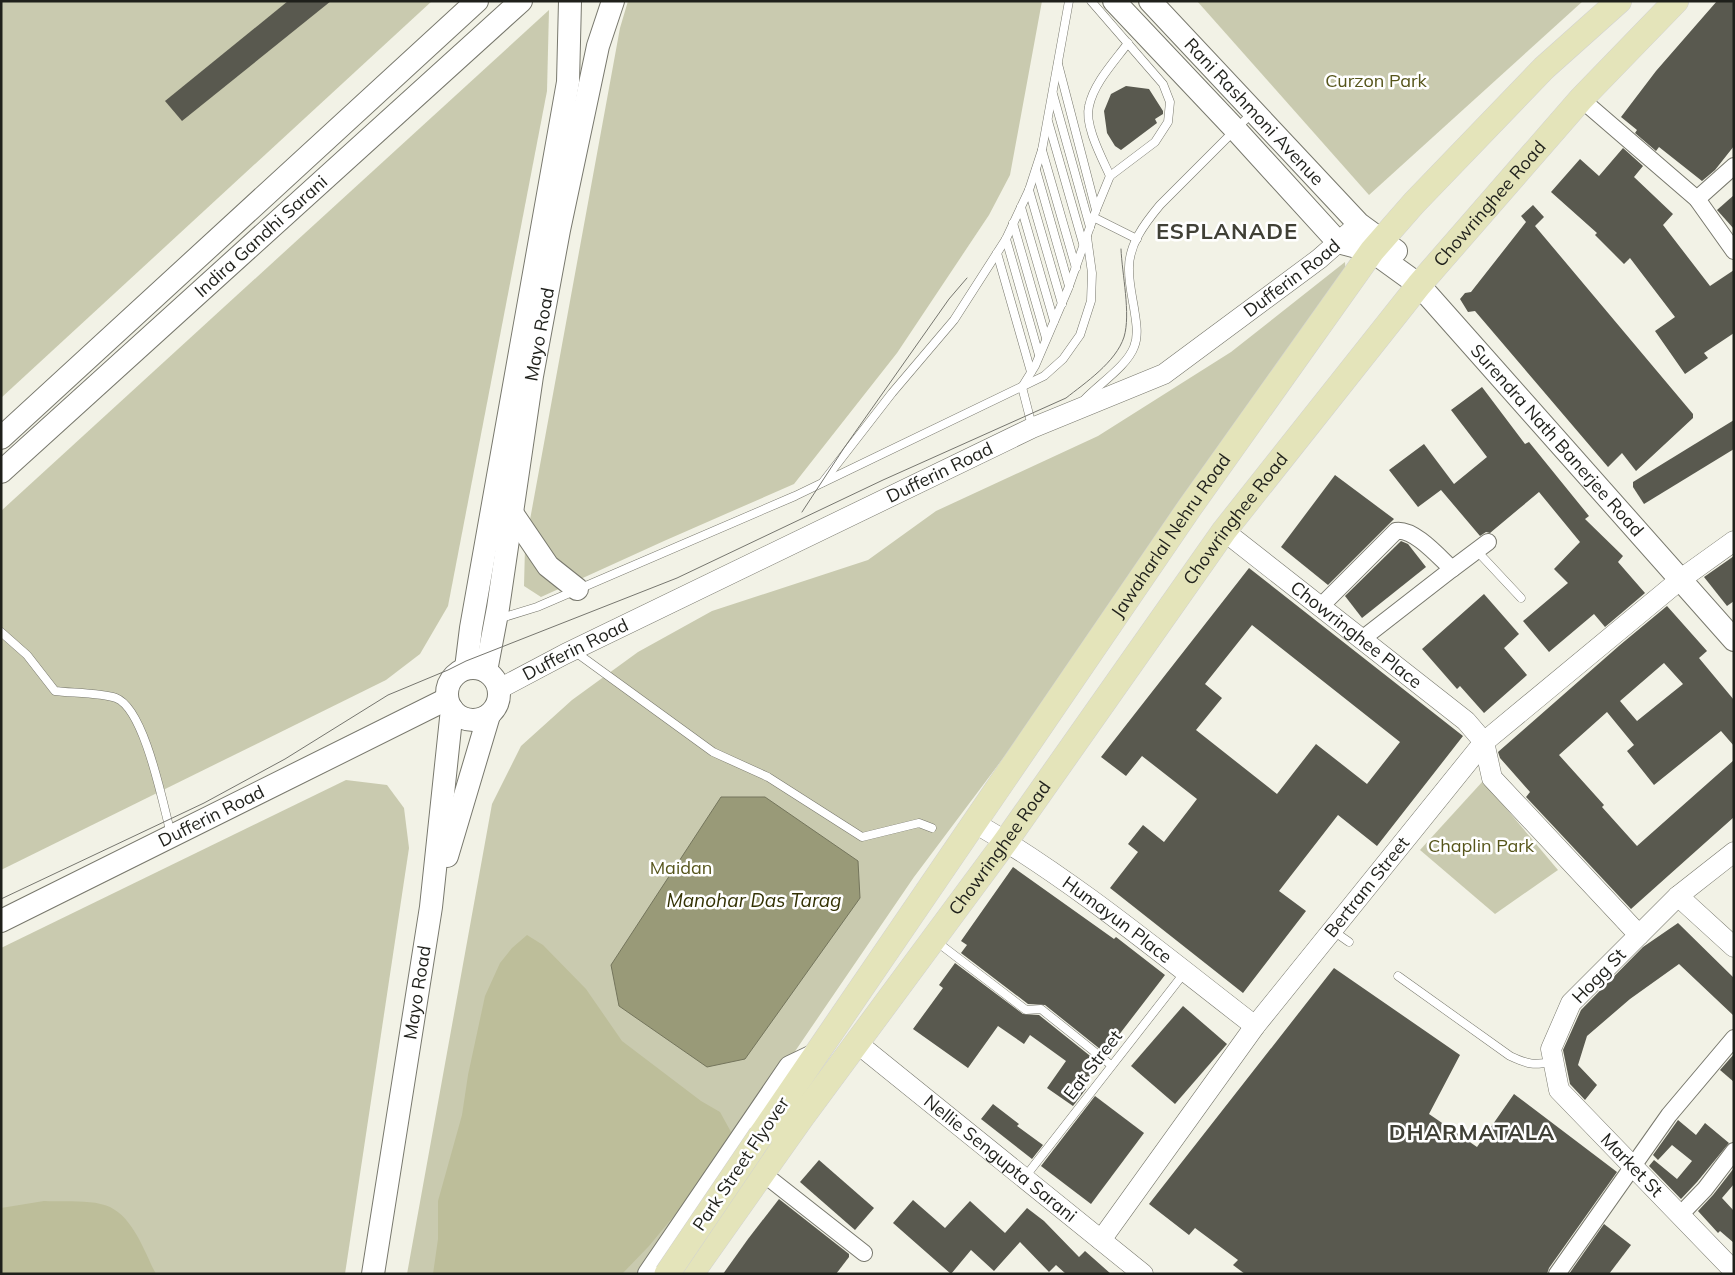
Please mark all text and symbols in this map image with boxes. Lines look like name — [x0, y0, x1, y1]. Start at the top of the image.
street label: Rani Rashmoni Avenue — [1180, 33, 1329, 190]
park label: Curzon Park — [1325, 69, 1428, 92]
street label: Chowringhee Road — [1428, 136, 1551, 271]
street label: Indira Gandhi Sarani — [190, 170, 332, 302]
district label: ESPLANADE — [1156, 217, 1298, 245]
street label: Dufferin Road — [1239, 234, 1345, 322]
street label: Mayo Road — [519, 286, 559, 383]
street label: Surendra Nath Banerjee Road — [1466, 339, 1649, 541]
street label: Dufferin Road — [882, 437, 997, 508]
street label: Chowringhee Road — [1178, 448, 1293, 589]
street label: Jawaharlal Nehru Road — [1106, 449, 1235, 622]
street label: Chowringhee Place — [1286, 576, 1427, 693]
street label: Dufferin Road — [518, 613, 632, 685]
street label: Chowringhee Road — [943, 776, 1056, 919]
street label: Dufferin Road — [154, 780, 268, 852]
street label: Bertram Street — [1319, 832, 1414, 942]
park label: Chaplin Park — [1428, 834, 1535, 857]
park label: Maidan — [650, 856, 712, 879]
street label: Humayun Place — [1058, 871, 1177, 968]
water label: Manohar Das Tarag — [666, 888, 842, 912]
street label: Hogg St — [1567, 943, 1631, 1008]
street label: Mayo Road — [398, 944, 436, 1041]
street label: Eat Street — [1058, 1025, 1127, 1104]
street label: Nellie Sengupta Sarani — [919, 1090, 1082, 1227]
street label: Park Street Flyover — [687, 1092, 794, 1235]
district label: DHARMATALA — [1389, 1118, 1555, 1146]
street label: Market St — [1596, 1128, 1668, 1202]

